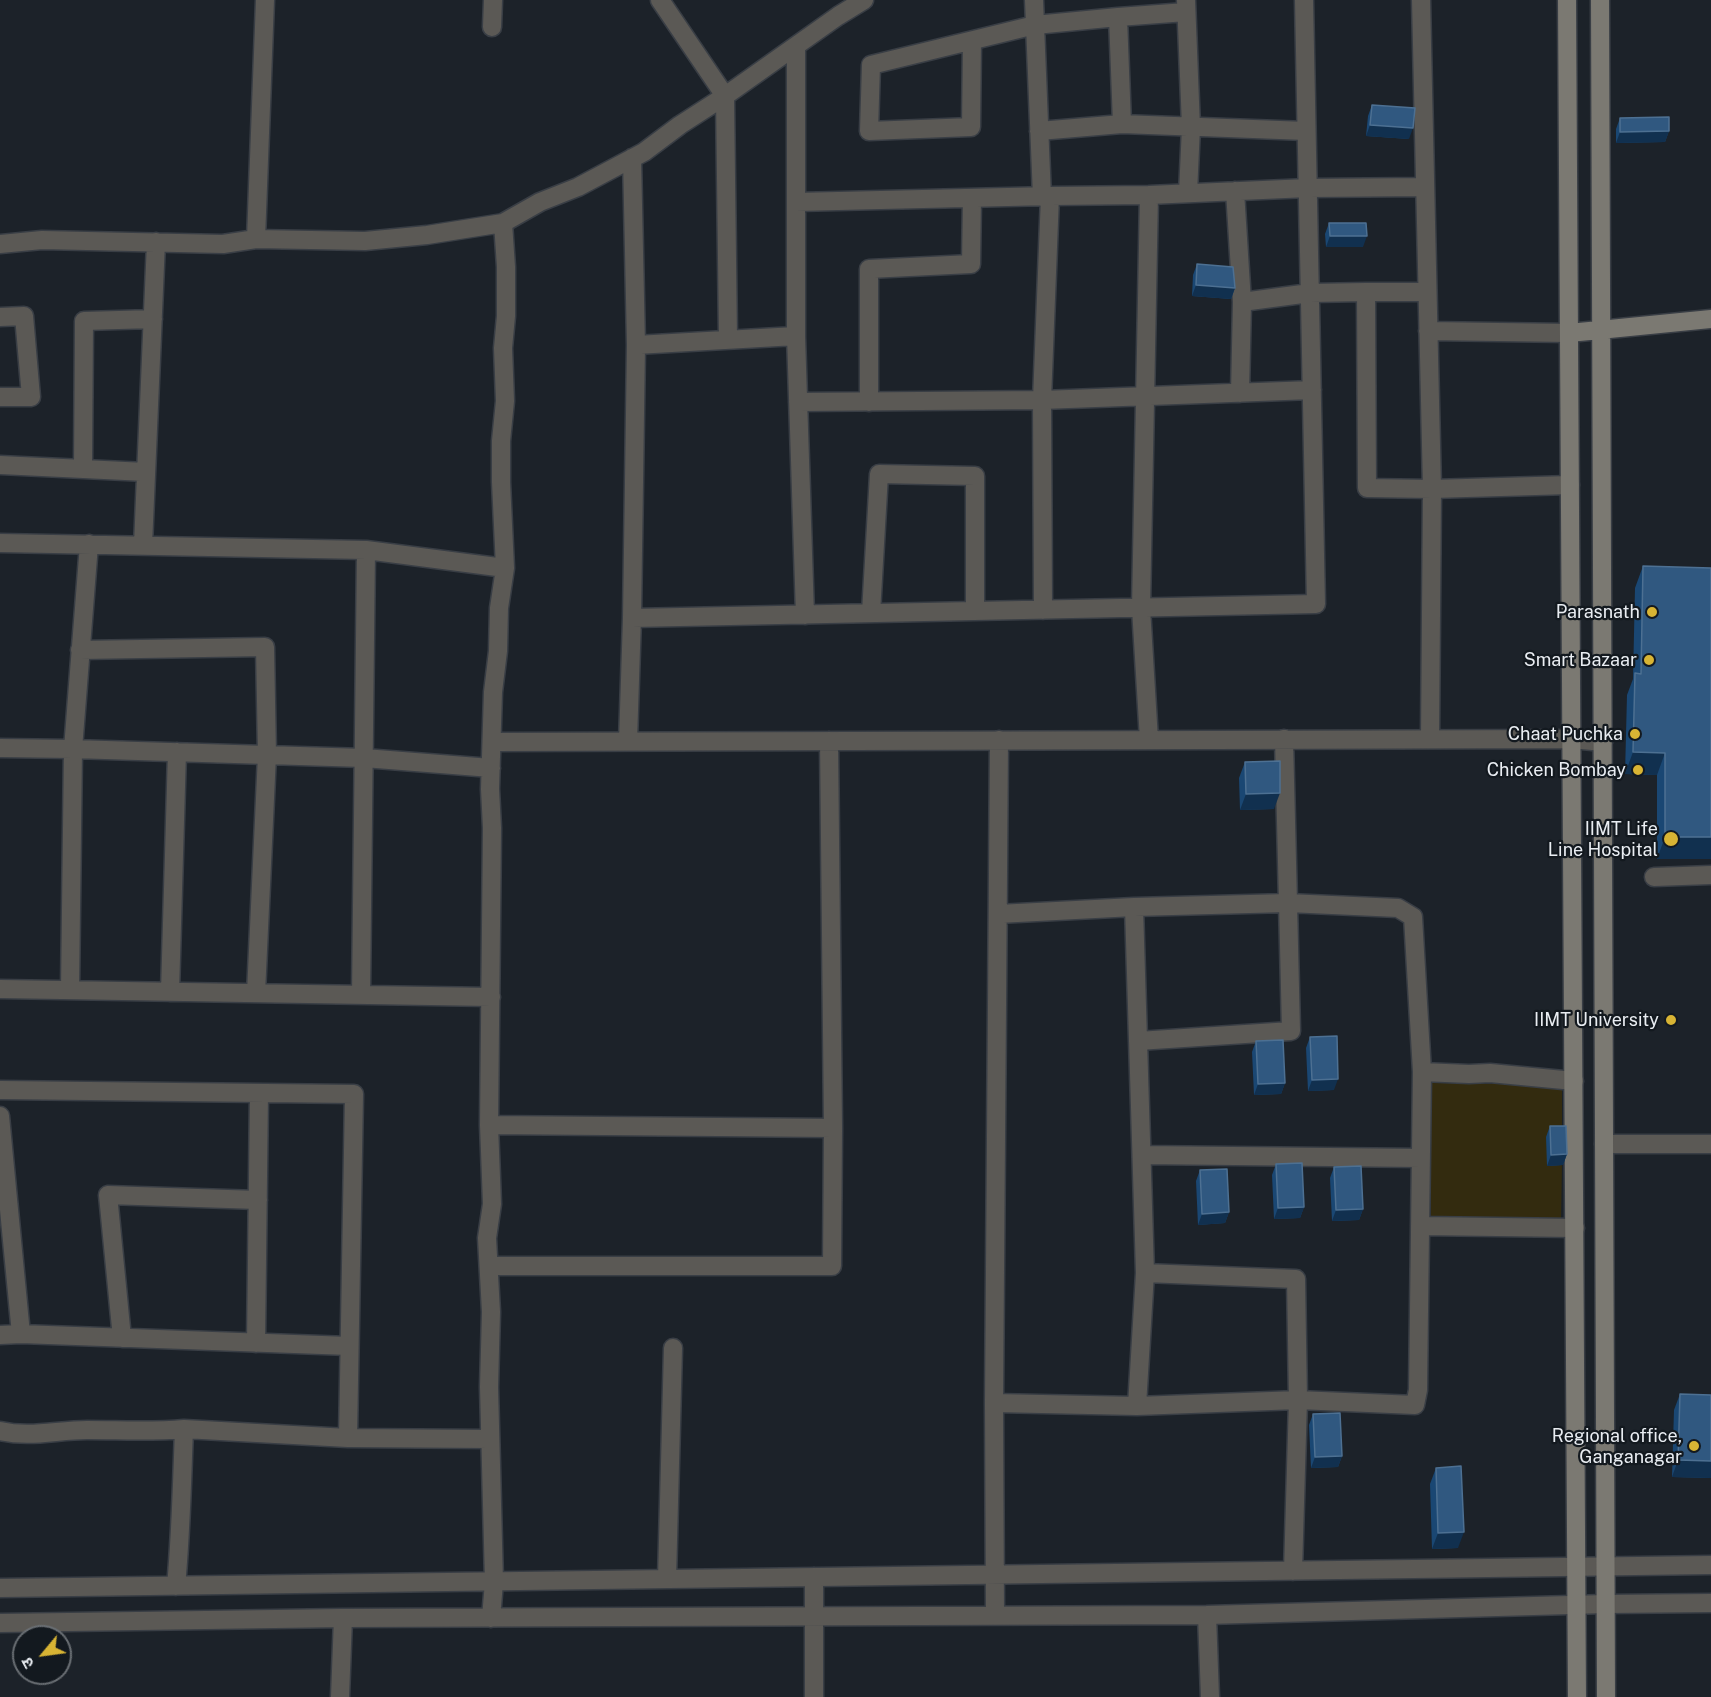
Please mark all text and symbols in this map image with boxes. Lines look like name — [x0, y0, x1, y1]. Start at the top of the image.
place label: Parasnath — [1556, 601, 1640, 623]
marker: Parasnath — [1645, 605, 1659, 619]
place label: Smart Bazaar — [1524, 649, 1637, 671]
marker: Smart Bazaar — [1642, 653, 1656, 667]
place label: Chaat Puchka — [1508, 723, 1623, 745]
marker: Chaat Puchka — [1628, 727, 1642, 741]
place label: Chicken Bombay — [1487, 759, 1626, 781]
marker: Chicken Bombay — [1631, 763, 1645, 777]
place label: IIMT Life Line Hospital — [1548, 818, 1658, 860]
marker: IIMT Life Line Hospital — [1662, 830, 1680, 848]
place label: IIMT University — [1534, 1009, 1659, 1031]
marker: IIMT University — [1664, 1013, 1678, 1027]
place label: Regional office, Ganganagar — [1552, 1425, 1682, 1468]
marker: Regional office, Ganganagar — [1687, 1439, 1701, 1453]
north arrow — [12, 1625, 72, 1685]
text: उ — [17, 1654, 38, 1672]

